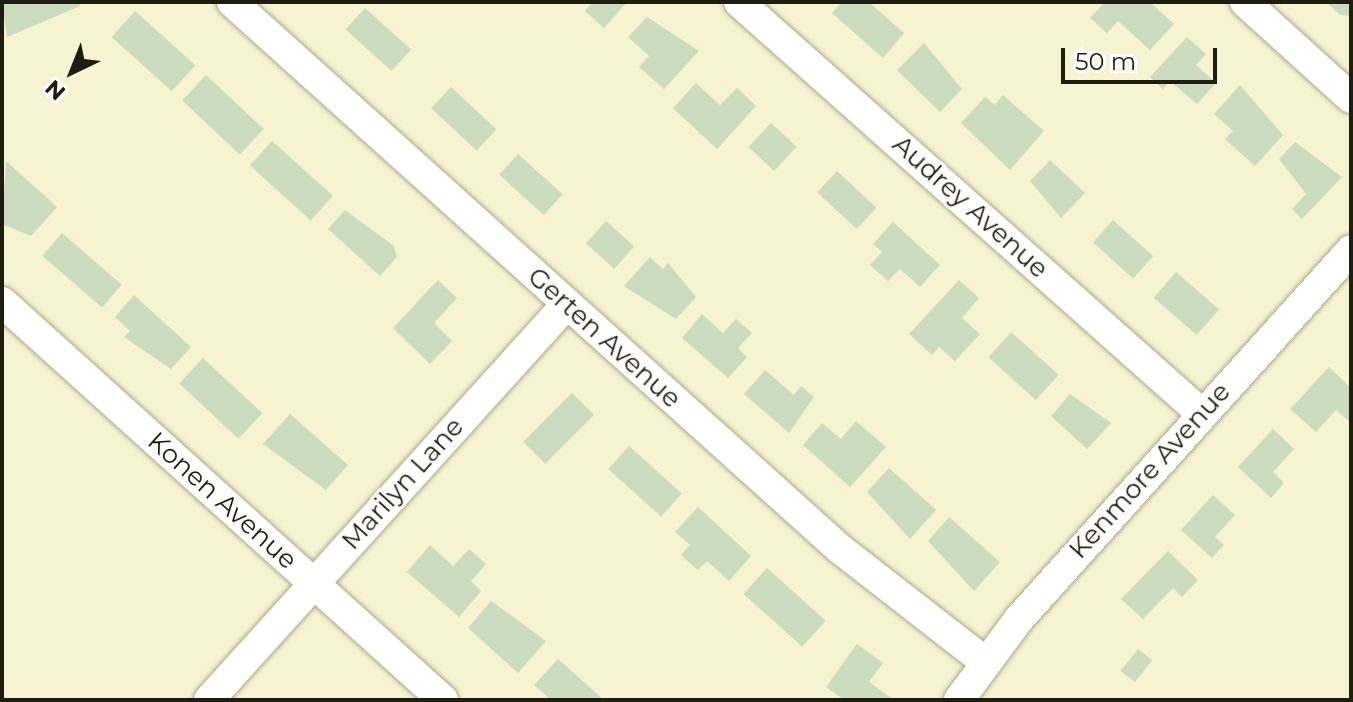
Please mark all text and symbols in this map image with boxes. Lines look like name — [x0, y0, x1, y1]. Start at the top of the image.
north arrow — [32, 32, 112, 112]
scale bar — [1065, 32, 1221, 82]
text: 50 m — [1075, 47, 1136, 76]
text: N — [40, 74, 71, 106]
street label: Audrey Avenue — [886, 129, 1054, 285]
street label: Gerten Avenue — [521, 261, 687, 415]
street label: Kenmore Avenue — [1063, 377, 1237, 565]
street label: Marilyn Lane — [336, 412, 470, 556]
street label: Konen Avenue — [141, 426, 303, 576]

